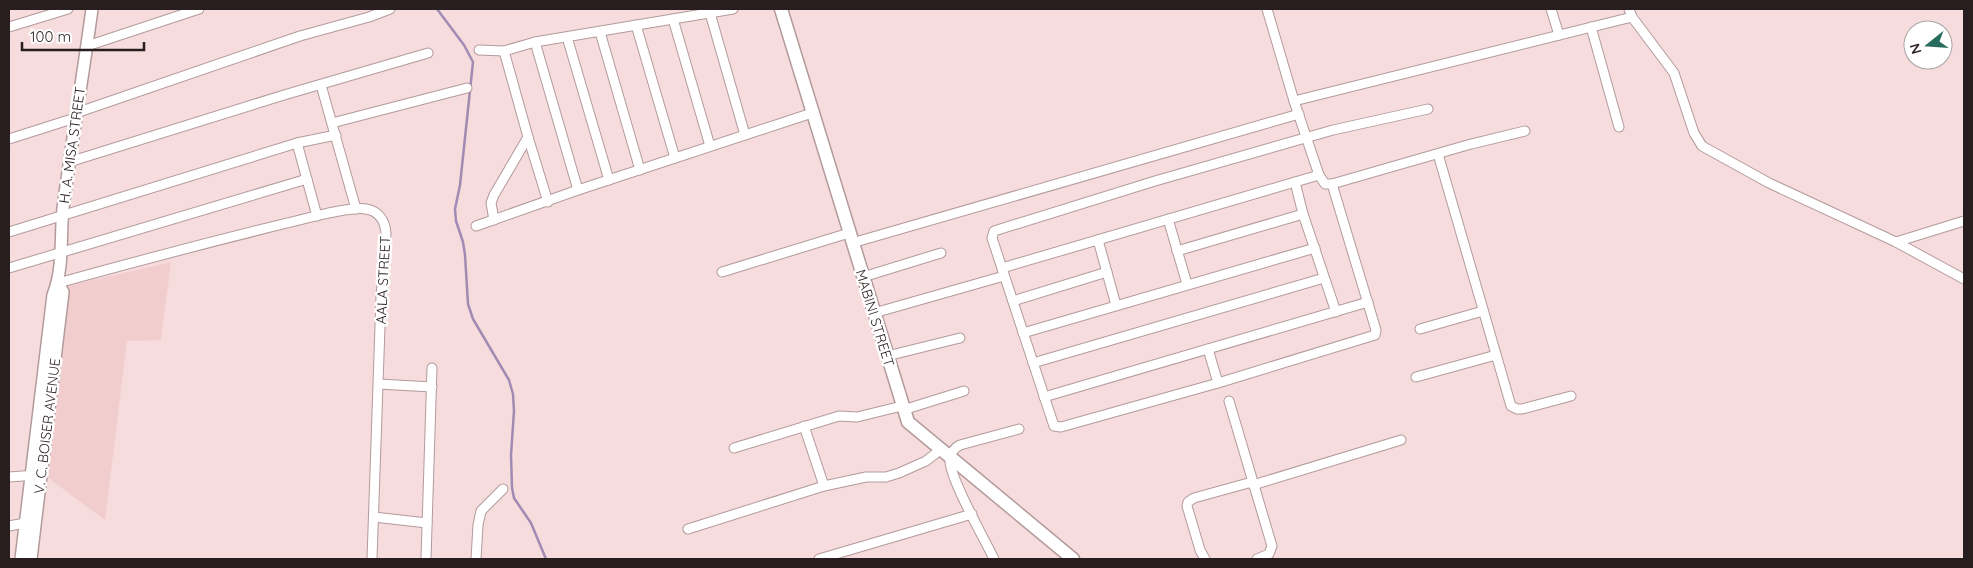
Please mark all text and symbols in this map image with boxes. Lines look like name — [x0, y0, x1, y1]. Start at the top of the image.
scale bar — [22, 20, 145, 52]
north arrow — [1903, 20, 1953, 70]
text: 100 m — [30, 27, 71, 46]
text: N — [1905, 41, 1926, 56]
street label: H. A. MISA STREET — [55, 85, 89, 205]
street label: AALA STREET — [372, 235, 394, 325]
street label: MABINI STREET — [852, 267, 898, 369]
street label: V. C. BOISER AVENUE — [30, 357, 64, 495]

